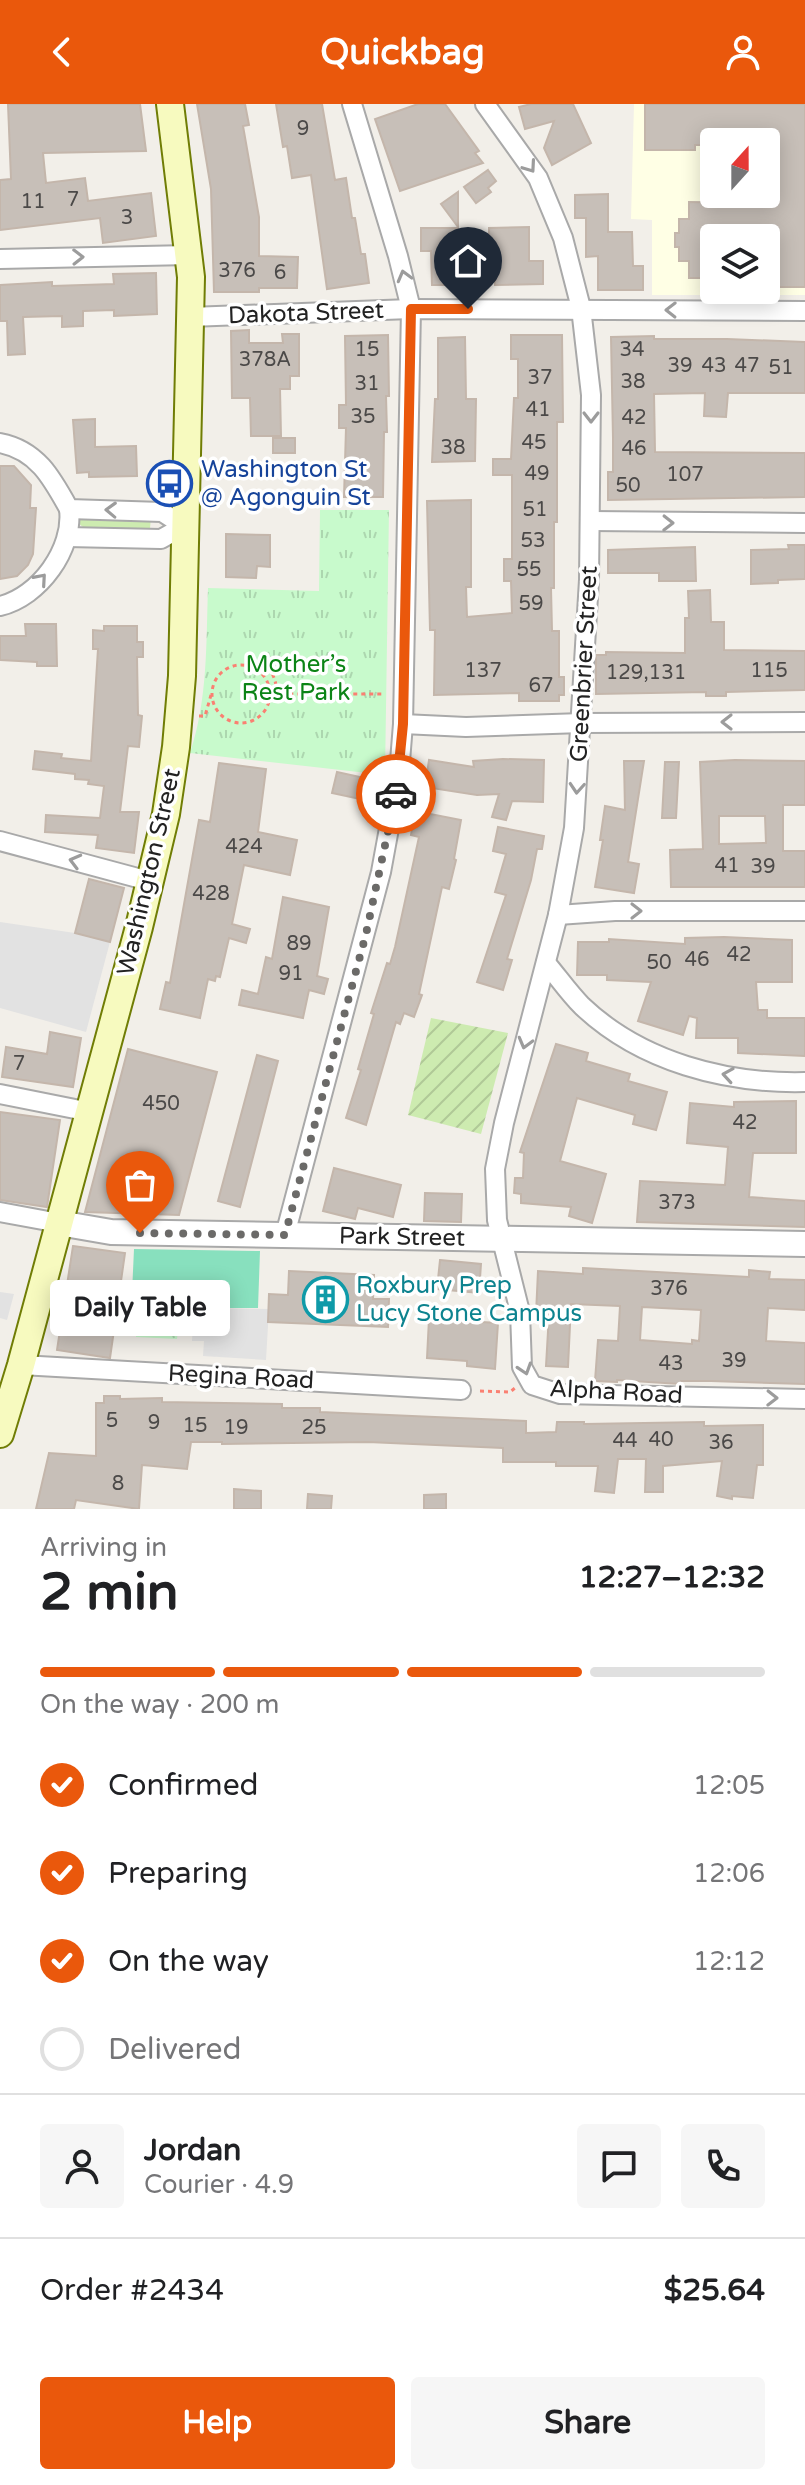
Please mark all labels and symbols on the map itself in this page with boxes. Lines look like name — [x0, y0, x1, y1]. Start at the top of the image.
house number: 9 — [297, 117, 309, 141]
north arrow — [700, 128, 780, 208]
one-way arrow — [520, 159, 535, 173]
house number: 7 — [67, 188, 79, 212]
house number: 11 — [20, 190, 46, 214]
house number: 3 — [121, 206, 133, 230]
pin — [434, 227, 502, 309]
one-way arrow — [72, 249, 85, 266]
house number: 376 — [218, 259, 256, 283]
house number: 6 — [274, 261, 286, 285]
one-way arrow — [397, 270, 413, 284]
street label: Dakota Street — [227, 296, 385, 330]
one-way arrow — [664, 301, 677, 319]
house number: 15 — [354, 338, 380, 362]
house number: 34 — [619, 338, 645, 362]
house number: 378A — [239, 348, 291, 372]
house number: 39 — [667, 354, 693, 378]
house number: 43 — [701, 354, 727, 378]
house number: 47 — [734, 354, 760, 378]
house number: 51 — [768, 356, 794, 380]
house number: 37 — [527, 366, 553, 390]
house number: 38 — [620, 370, 646, 394]
house number: 31 — [354, 372, 380, 396]
house number: 41 — [525, 398, 551, 422]
house number: 35 — [350, 405, 376, 429]
house number: 42 — [621, 406, 647, 430]
one-way arrow — [582, 411, 600, 424]
house number: 45 — [521, 431, 547, 455]
house number: 38 — [440, 436, 466, 460]
house number: 46 — [621, 437, 647, 461]
place label: Washington St @ Agonguin St — [201, 455, 371, 512]
bus stop icon: Washington St @ Agonguin St — [146, 459, 194, 507]
house number: 49 — [524, 462, 550, 486]
house number: 107 — [666, 463, 704, 487]
house number: 50 — [615, 474, 641, 498]
house number: 51 — [522, 498, 548, 522]
one-way arrow — [104, 502, 116, 519]
one-way arrow — [662, 514, 675, 532]
house number: 53 — [520, 529, 546, 553]
house number: 55 — [516, 558, 542, 582]
street label: Greenbrier Street — [564, 565, 604, 763]
one-way arrow — [31, 574, 45, 589]
house number: 59 — [518, 592, 544, 616]
park label: Mother’s Rest Park — [242, 650, 350, 707]
house number: 137 — [464, 659, 502, 683]
house number: 115 — [750, 659, 788, 683]
house number: 129,131 — [606, 661, 686, 685]
house number: 67 — [528, 674, 554, 698]
one-way arrow — [720, 713, 733, 731]
courier — [356, 754, 436, 834]
street label: Washington Street — [111, 766, 187, 978]
one-way arrow — [569, 782, 586, 795]
house number: 424 — [225, 835, 263, 859]
one-way arrow — [68, 854, 82, 871]
house number: 41 — [714, 854, 740, 878]
house number: 39 — [750, 855, 776, 879]
house number: 428 — [192, 882, 230, 906]
one-way arrow — [630, 902, 643, 920]
house number: 89 — [286, 932, 312, 956]
house number: 42 — [726, 943, 752, 967]
house number: 46 — [684, 948, 710, 972]
house number: 50 — [646, 951, 672, 975]
house number: 91 — [278, 962, 304, 986]
one-way arrow — [518, 1035, 535, 1049]
house number: 7 — [13, 1052, 25, 1076]
one-way arrow — [721, 1068, 734, 1085]
house number: 450 — [142, 1092, 180, 1116]
house number: 42 — [732, 1111, 758, 1135]
pin — [106, 1151, 174, 1233]
house number: 373 — [658, 1191, 696, 1215]
street label: Park Street — [339, 1221, 465, 1253]
place label: Roxbury Prep Lucy Stone Campus — [356, 1271, 582, 1328]
building icon: Roxbury Prep Lucy Stone Campus — [301, 1275, 349, 1323]
house number: 376 — [650, 1277, 688, 1301]
callout: Daily Table — [50, 1281, 230, 1337]
house number: 39 — [721, 1349, 747, 1373]
house number: 43 — [658, 1352, 684, 1376]
street label: Regina Road — [167, 1359, 315, 1395]
one-way arrow — [516, 1362, 532, 1375]
street label: Alpha Road — [549, 1374, 683, 1410]
one-way arrow — [766, 1389, 779, 1407]
house number: 5 — [106, 1409, 118, 1433]
house number: 9 — [148, 1411, 160, 1435]
house number: 15 — [182, 1414, 208, 1438]
house number: 19 — [223, 1416, 249, 1440]
house number: 25 — [301, 1416, 327, 1440]
house number: 40 — [648, 1428, 674, 1452]
house number: 44 — [612, 1429, 638, 1453]
house number: 36 — [708, 1431, 734, 1455]
house number: 8 — [112, 1472, 124, 1496]

